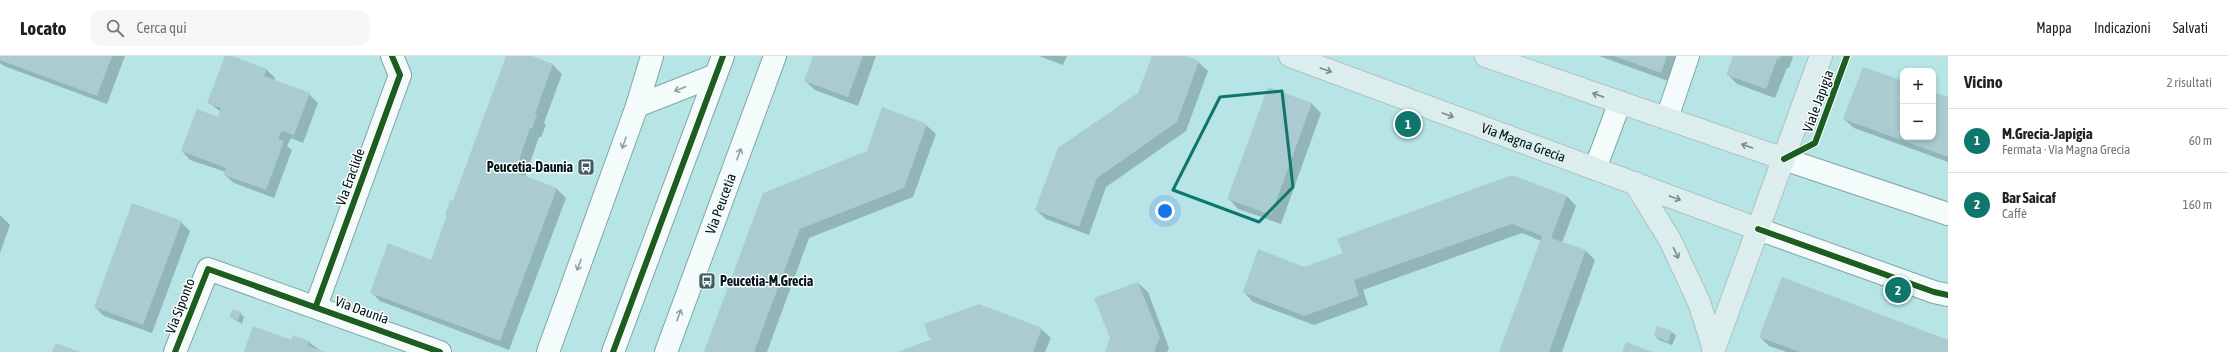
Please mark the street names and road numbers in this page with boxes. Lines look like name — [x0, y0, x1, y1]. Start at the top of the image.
street label: Viale Japigia — [1799, 68, 1837, 134]
street label: Via Magna Grecia — [1479, 119, 1568, 165]
street label: Via Eraclide — [332, 146, 368, 208]
street label: Via Peucetia — [702, 171, 739, 236]
street label: Via Siponto — [162, 276, 198, 336]
street label: Via Daunia — [333, 293, 391, 327]

